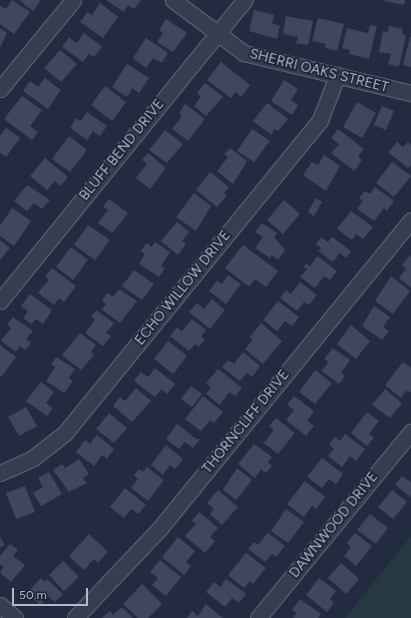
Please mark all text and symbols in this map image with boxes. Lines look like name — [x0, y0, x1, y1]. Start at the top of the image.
street label: SHERRI OAKS STREET — [248, 46, 390, 96]
street label: BLUFF BEND DRIVE — [76, 96, 168, 204]
street label: ECHO WILLOW DRIVE — [132, 227, 234, 349]
street label: THORNCLIFF DRIVE — [199, 367, 293, 477]
street label: DAWNWOOD DRIVE — [286, 469, 382, 581]
scale bar — [14, 580, 90, 606]
text: 50 m — [19, 588, 47, 602]

